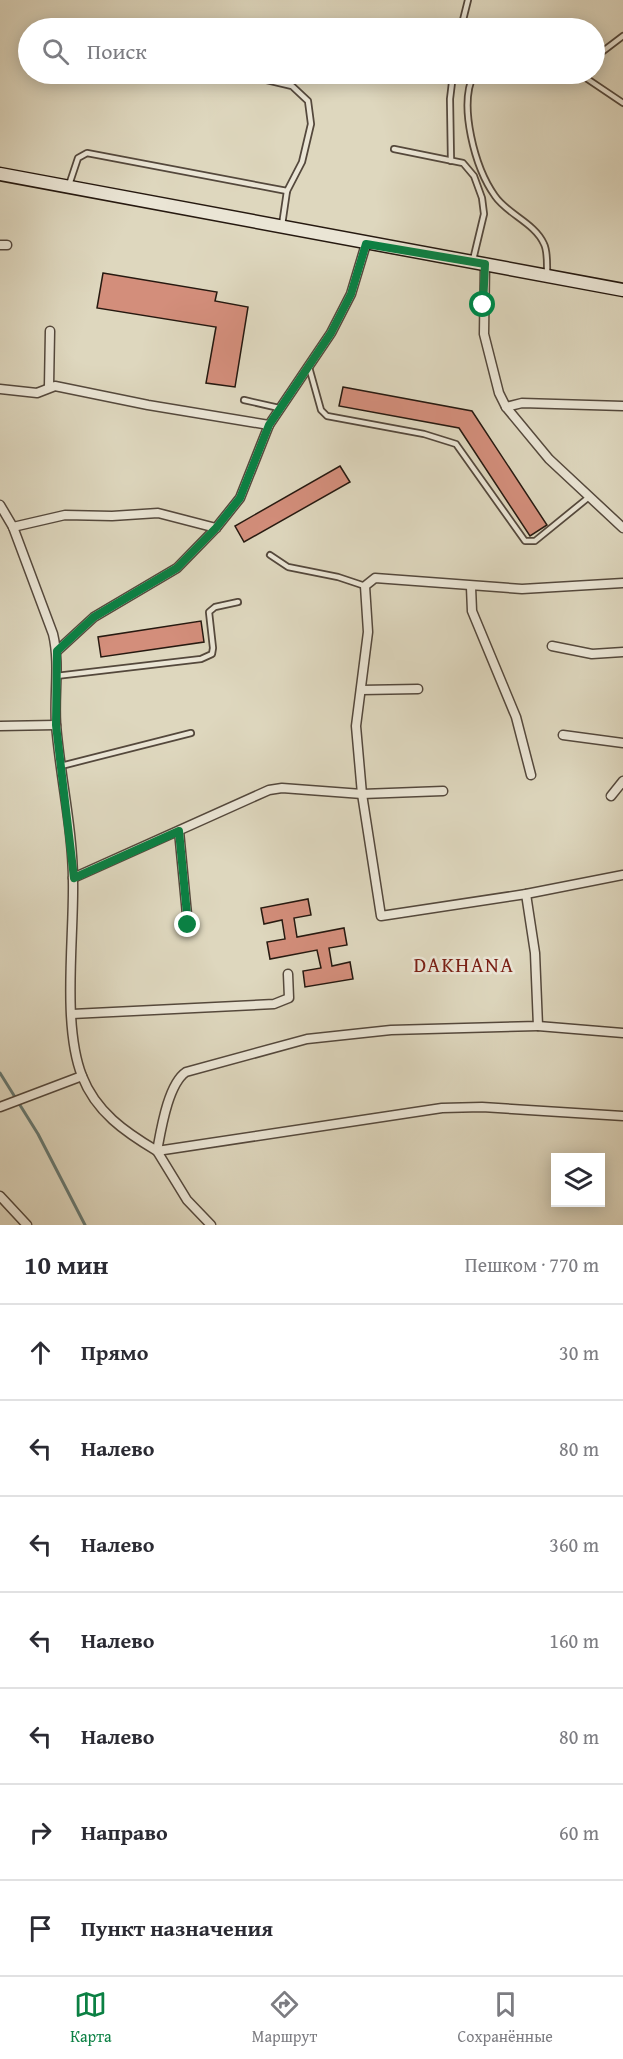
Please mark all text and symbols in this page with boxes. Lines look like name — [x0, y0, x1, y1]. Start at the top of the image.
search box — [18, 18, 605, 84]
icon: search — [39, 35, 72, 68]
text: Поиск — [87, 35, 147, 67]
route start — [469, 291, 495, 317]
route end — [174, 911, 200, 937]
district label: DAKHANA — [414, 949, 514, 980]
map controls — [551, 1153, 605, 1207]
button: layers — [551, 1153, 605, 1207]
text: 10 мин — [24, 1245, 109, 1284]
text: Пешком · 770 m — [465, 1250, 599, 1279]
icon: ahead — [24, 1336, 57, 1369]
text: Прямо — [81, 1336, 148, 1368]
text: 30 m — [559, 1338, 599, 1367]
icon: left — [24, 1432, 57, 1465]
text: Налево — [81, 1432, 154, 1464]
text: 80 m — [559, 1434, 599, 1463]
icon: left — [24, 1528, 57, 1561]
text: Налево — [81, 1528, 154, 1560]
text: 360 m — [549, 1530, 599, 1559]
icon: left — [24, 1624, 57, 1657]
text: Налево — [81, 1624, 154, 1656]
text: 160 m — [549, 1626, 599, 1655]
icon: left — [24, 1720, 57, 1753]
text: Налево — [81, 1720, 154, 1752]
text: 80 m — [559, 1722, 599, 1751]
icon: right — [24, 1816, 57, 1849]
text: Направо — [81, 1816, 168, 1848]
text: 60 m — [559, 1818, 599, 1847]
icon: arrive — [24, 1912, 57, 1945]
text: Пункт назначения — [81, 1912, 273, 1944]
tab: Карта — [70, 1988, 112, 2048]
tab: Маршрут — [252, 1988, 317, 2048]
tab: Сохранённые — [458, 1988, 553, 2048]

